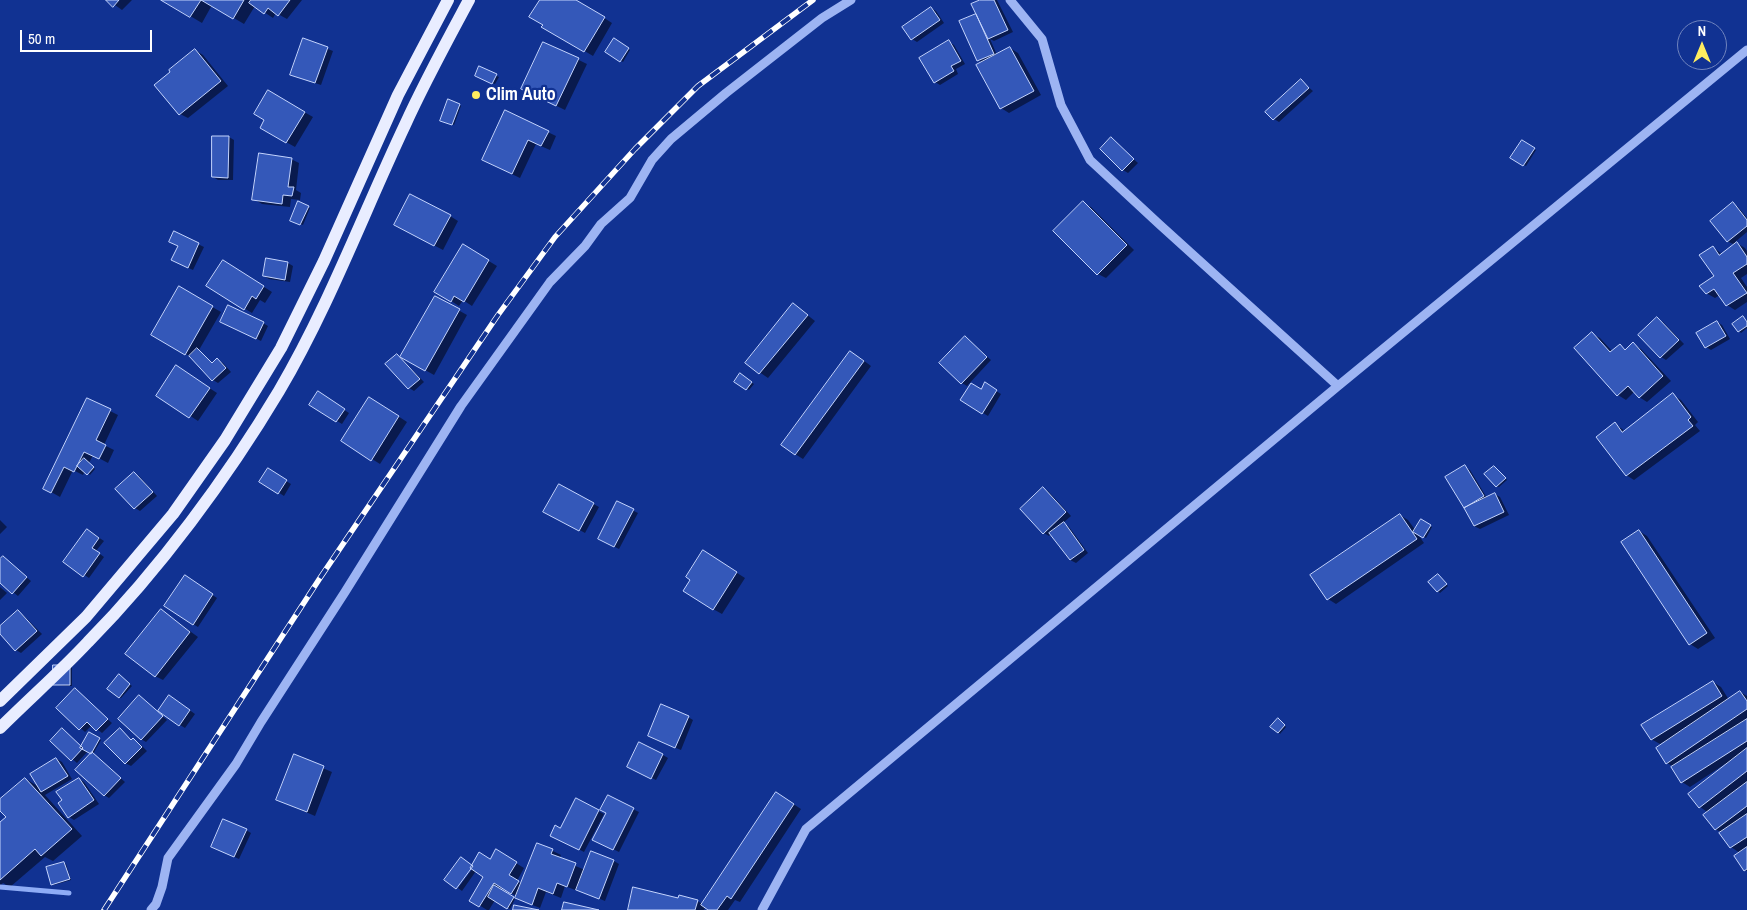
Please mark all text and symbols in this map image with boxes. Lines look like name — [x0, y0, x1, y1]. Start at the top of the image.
scale bar — [22, 20, 155, 52]
north arrow — [1677, 20, 1727, 70]
text: N — [1698, 22, 1706, 40]
text: 50 m — [28, 28, 55, 49]
place label: Clim Auto — [486, 84, 556, 106]
marker: Clim Auto — [470, 89, 482, 101]

